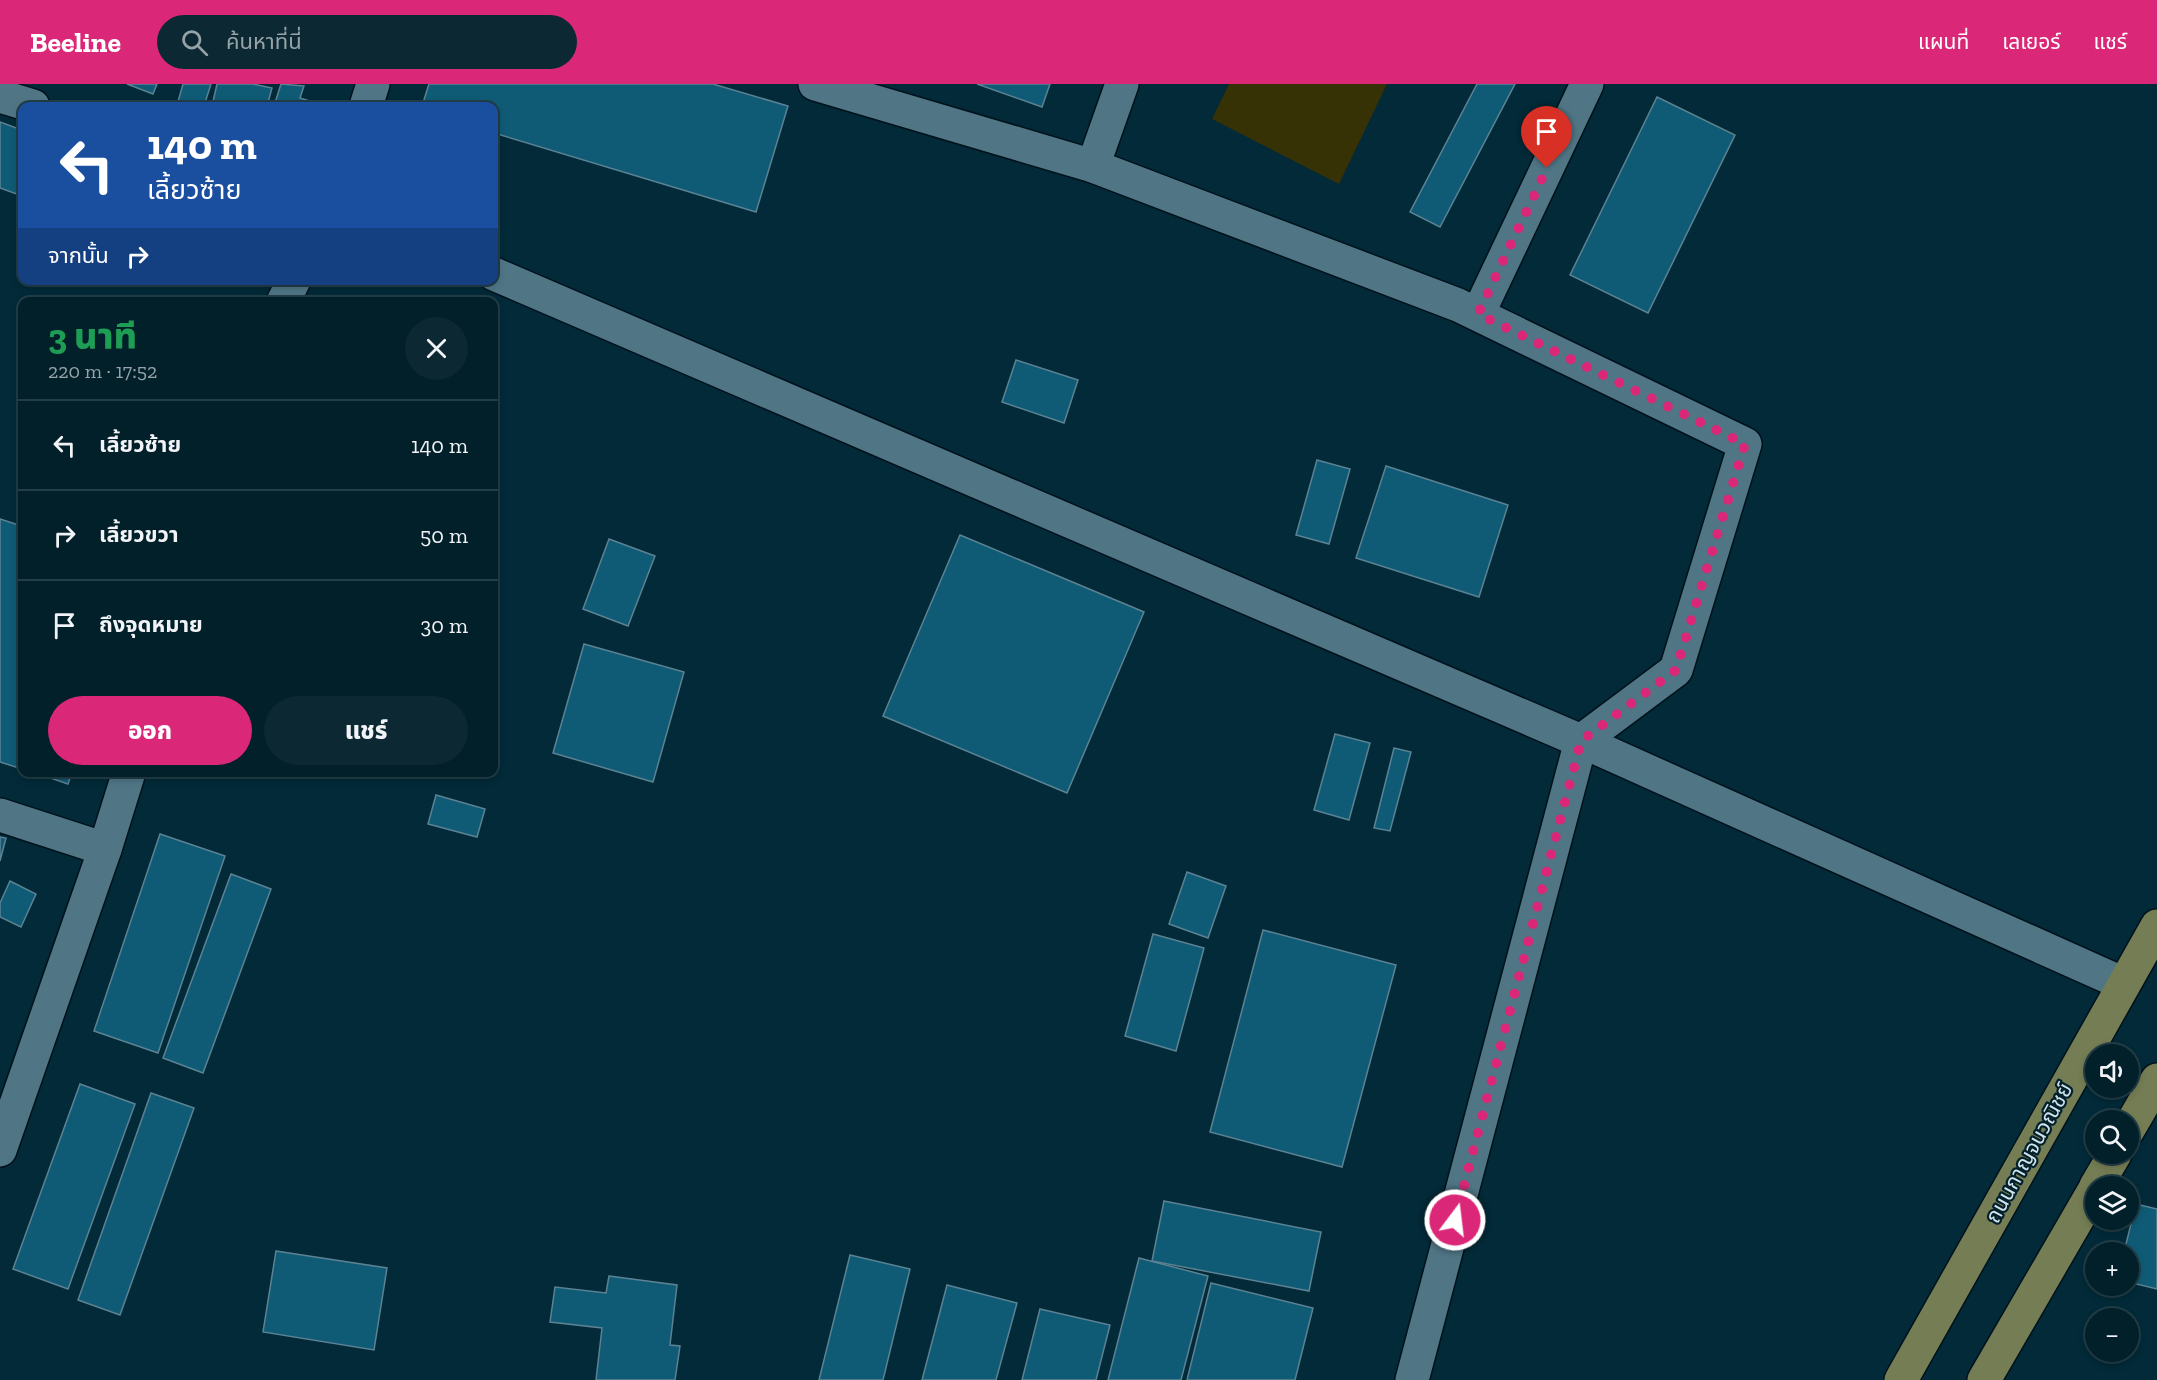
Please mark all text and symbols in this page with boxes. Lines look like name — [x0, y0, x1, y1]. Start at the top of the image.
search box — [157, 15, 577, 69]
text: Beeline — [30, 26, 121, 59]
icon: search — [178, 26, 211, 59]
text: ค้นหาที่นี่ — [226, 28, 302, 55]
text: แผนที่ — [1918, 29, 1969, 54]
text: เลเยอร์ — [2002, 29, 2061, 54]
text: แชร์ — [2094, 29, 2127, 54]
pin — [1521, 106, 1572, 168]
icon: arrive — [1530, 115, 1563, 148]
text: 140 m — [147, 119, 257, 170]
icon: left — [48, 126, 126, 204]
text: เลี้ยวซ้าย — [147, 174, 241, 206]
icon: right — [121, 240, 154, 273]
text: จากนั้น — [48, 242, 109, 269]
text: 3 นาที — [48, 315, 137, 358]
button: close — [405, 317, 468, 380]
text: 220 m · 17:52 — [48, 359, 157, 383]
icon: left — [48, 429, 81, 462]
text: เลี้ยวซ้าย — [99, 431, 181, 458]
text: 140 m — [411, 432, 468, 459]
icon: right — [48, 519, 81, 552]
text: เลี้ยวขวา — [99, 521, 179, 548]
text: 50 m — [420, 522, 468, 549]
icon: arrive — [48, 609, 81, 642]
text: ถึงจุดหมาย — [99, 611, 203, 638]
text: 30 m — [421, 612, 468, 639]
button: ออก — [48, 696, 252, 765]
button: แชร์ — [264, 696, 468, 765]
map controls — [2085, 1044, 2139, 1362]
button: sound — [2085, 1044, 2139, 1098]
street label: ถนนกาญจนวณิชย์ — [1980, 1078, 2077, 1227]
button: search — [2085, 1110, 2139, 1164]
button: layers — [2085, 1176, 2139, 1230]
position arrow — [1423, 1188, 1487, 1252]
button: + — [2085, 1242, 2139, 1296]
button: − — [2085, 1308, 2139, 1362]

